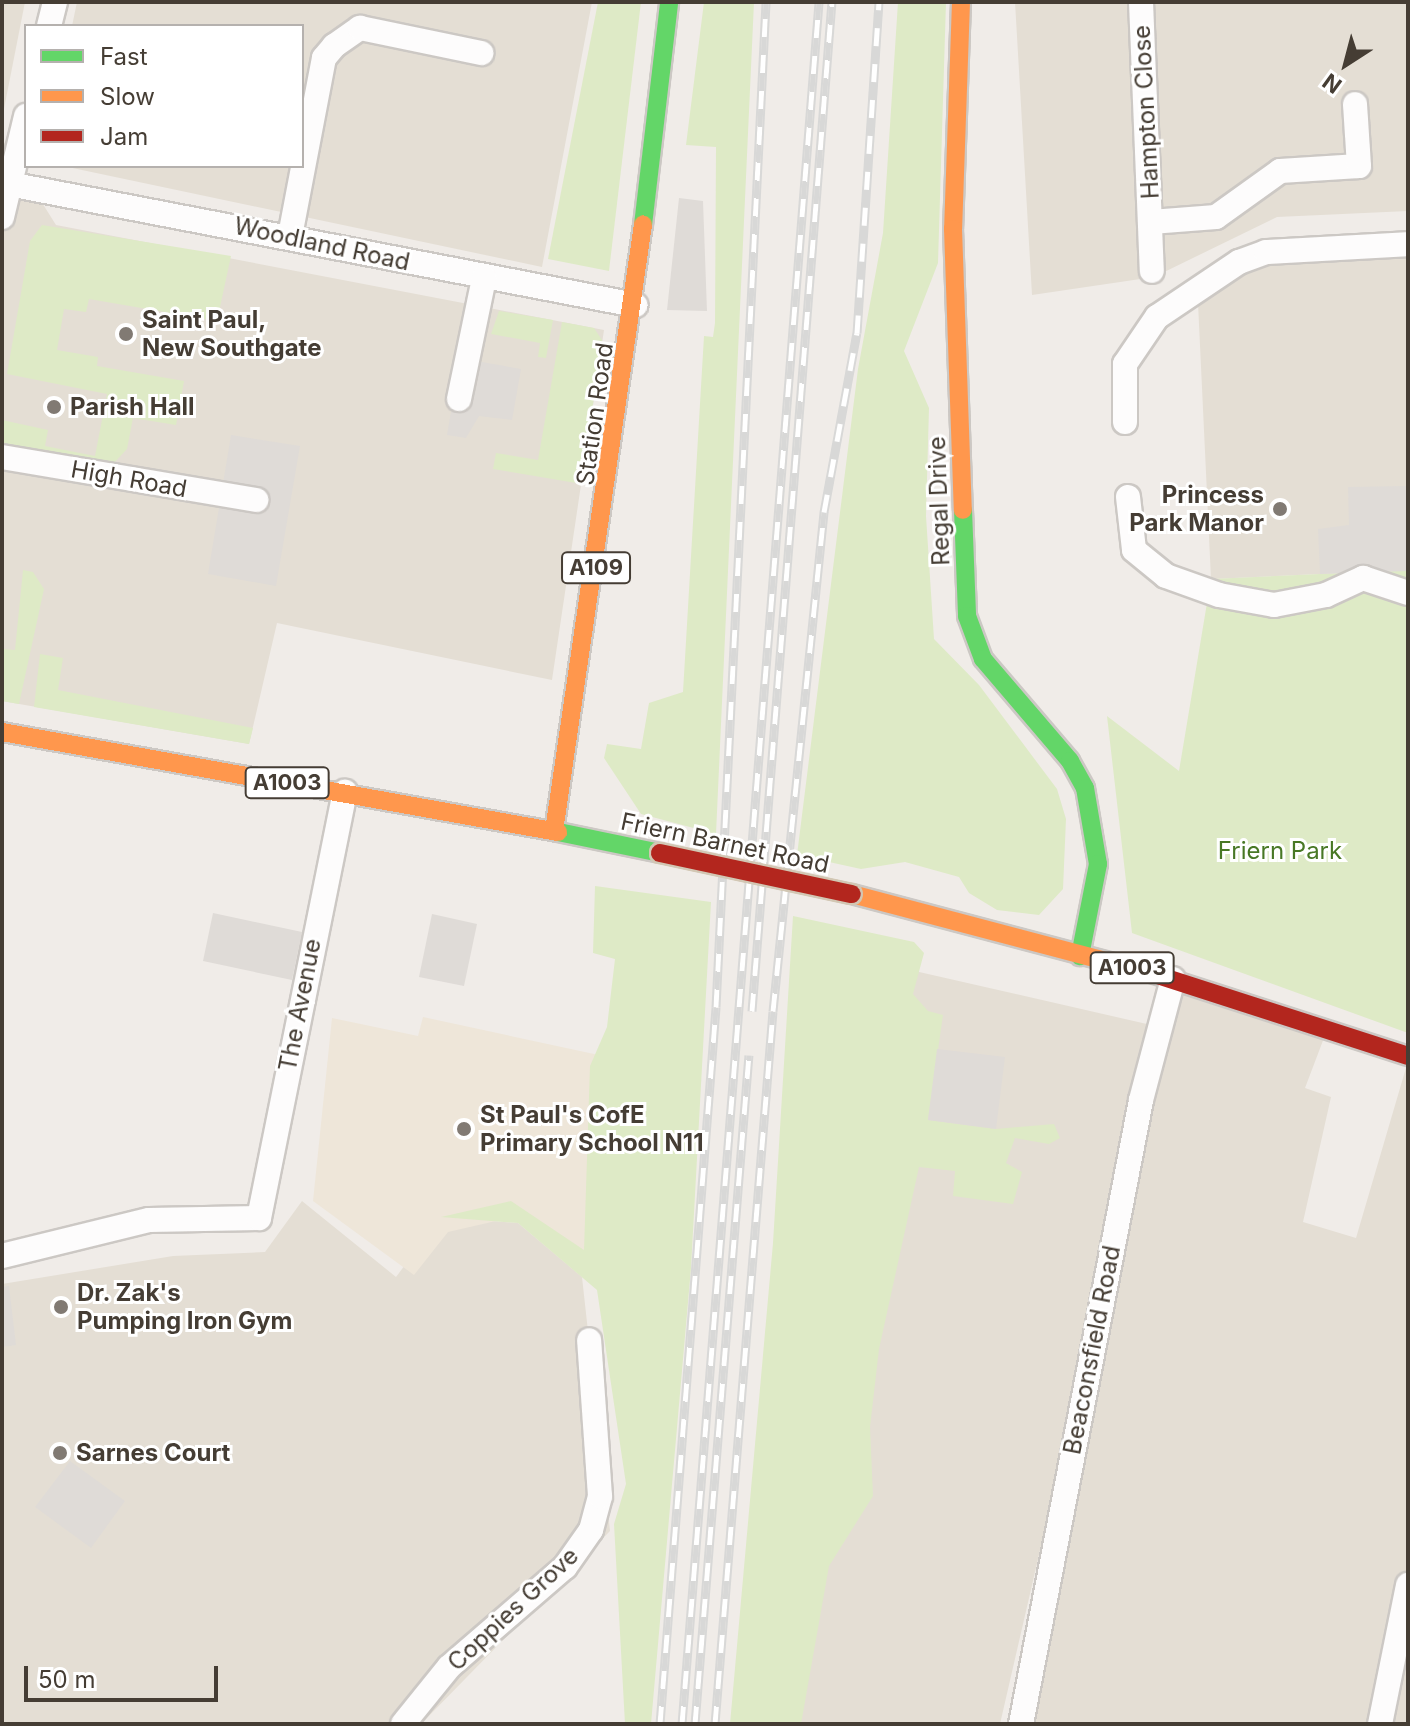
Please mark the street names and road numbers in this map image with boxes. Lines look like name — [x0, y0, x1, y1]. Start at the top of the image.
street label: Hampton Close — [1127, 24, 1165, 200]
street label: Woodland Road — [232, 211, 412, 277]
street label: Station Road — [571, 341, 619, 487]
street label: Regal Drive — [922, 436, 956, 566]
street label: High Road — [69, 455, 189, 503]
road number: A109 — [560, 550, 632, 586]
road number: A1003 — [243, 765, 331, 801]
street label: Friern Barnet Road — [618, 807, 832, 879]
street label: The Avenue — [273, 936, 327, 1074]
road number: A1003 — [1088, 950, 1176, 986]
street label: Beaconsfield Road — [1058, 1243, 1126, 1457]
street label: Coppies Grove — [442, 1541, 584, 1677]

